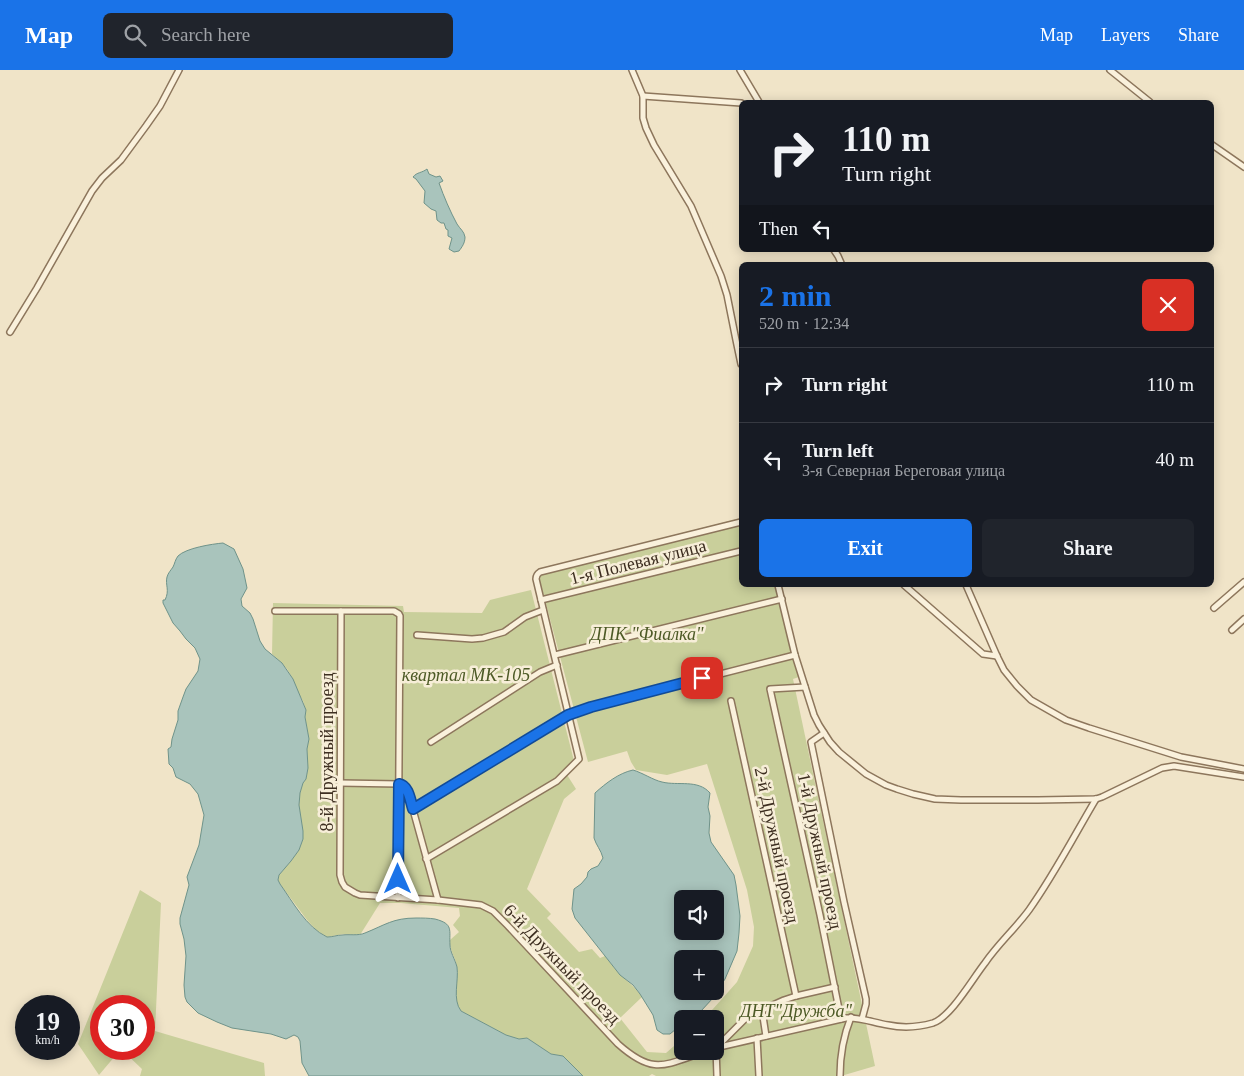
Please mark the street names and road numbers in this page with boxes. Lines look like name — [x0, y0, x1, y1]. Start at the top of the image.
street label: 1-я Полевая улица — [568, 535, 708, 589]
street label: 8-й Дружный проезд — [317, 672, 337, 832]
street label: 2-й Дружный проезд — [751, 765, 803, 925]
street label: 1-й Дружный проезд — [794, 771, 846, 931]
street label: 6-й Дружный проезд — [499, 900, 625, 1028]

